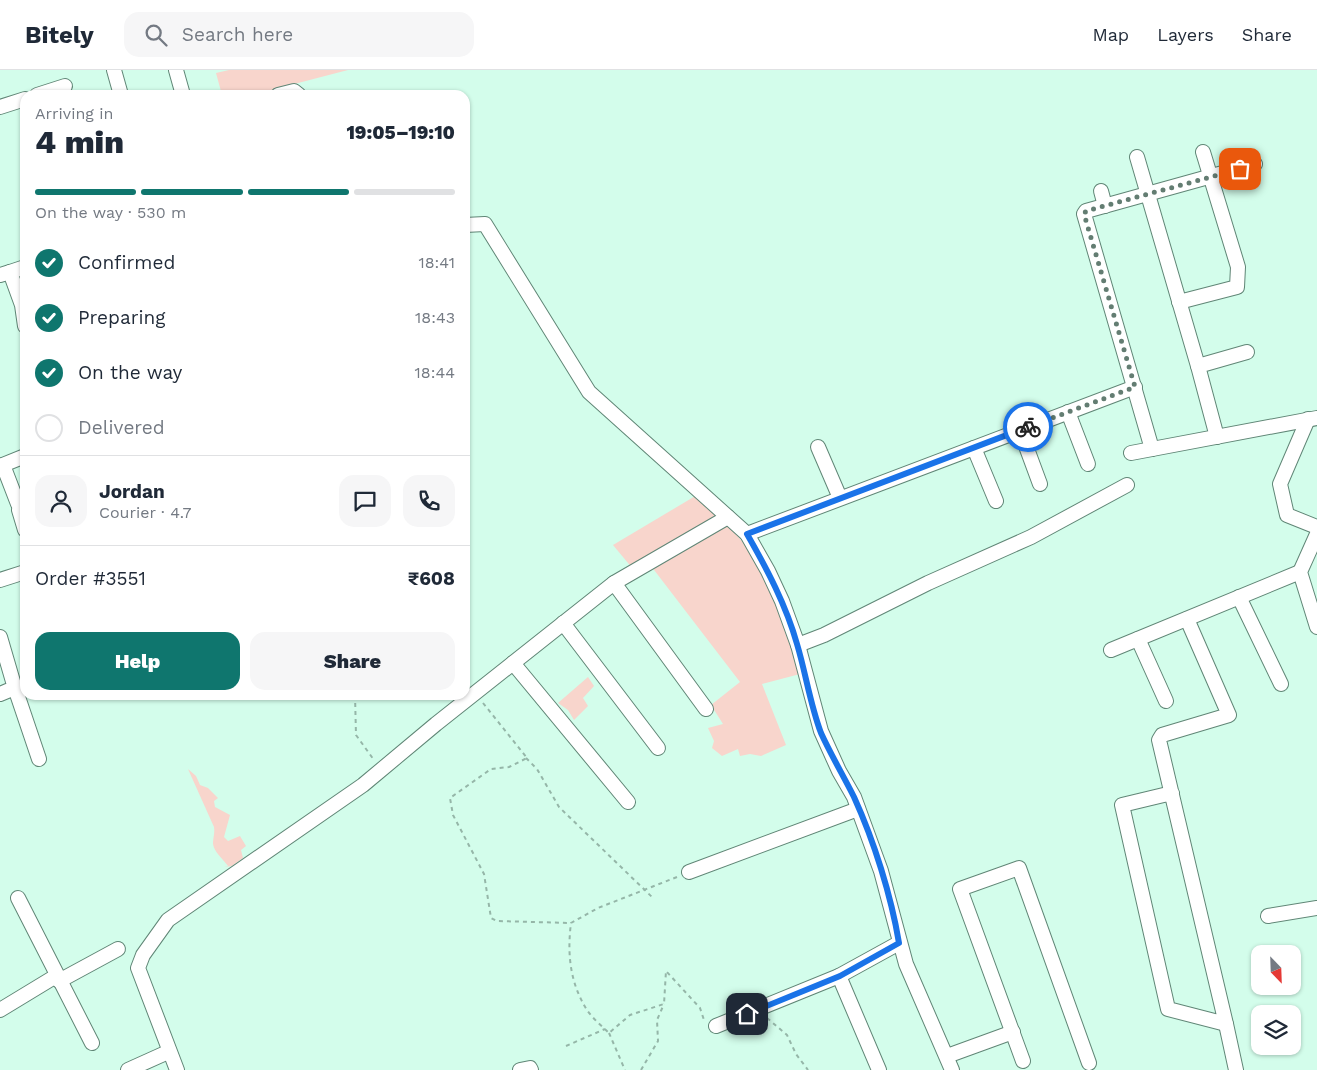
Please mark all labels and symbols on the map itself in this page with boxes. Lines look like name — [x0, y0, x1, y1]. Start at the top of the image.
pin — [1219, 148, 1261, 190]
courier — [1003, 402, 1053, 452]
north arrow — [1251, 945, 1301, 995]
pin — [726, 993, 768, 1035]

